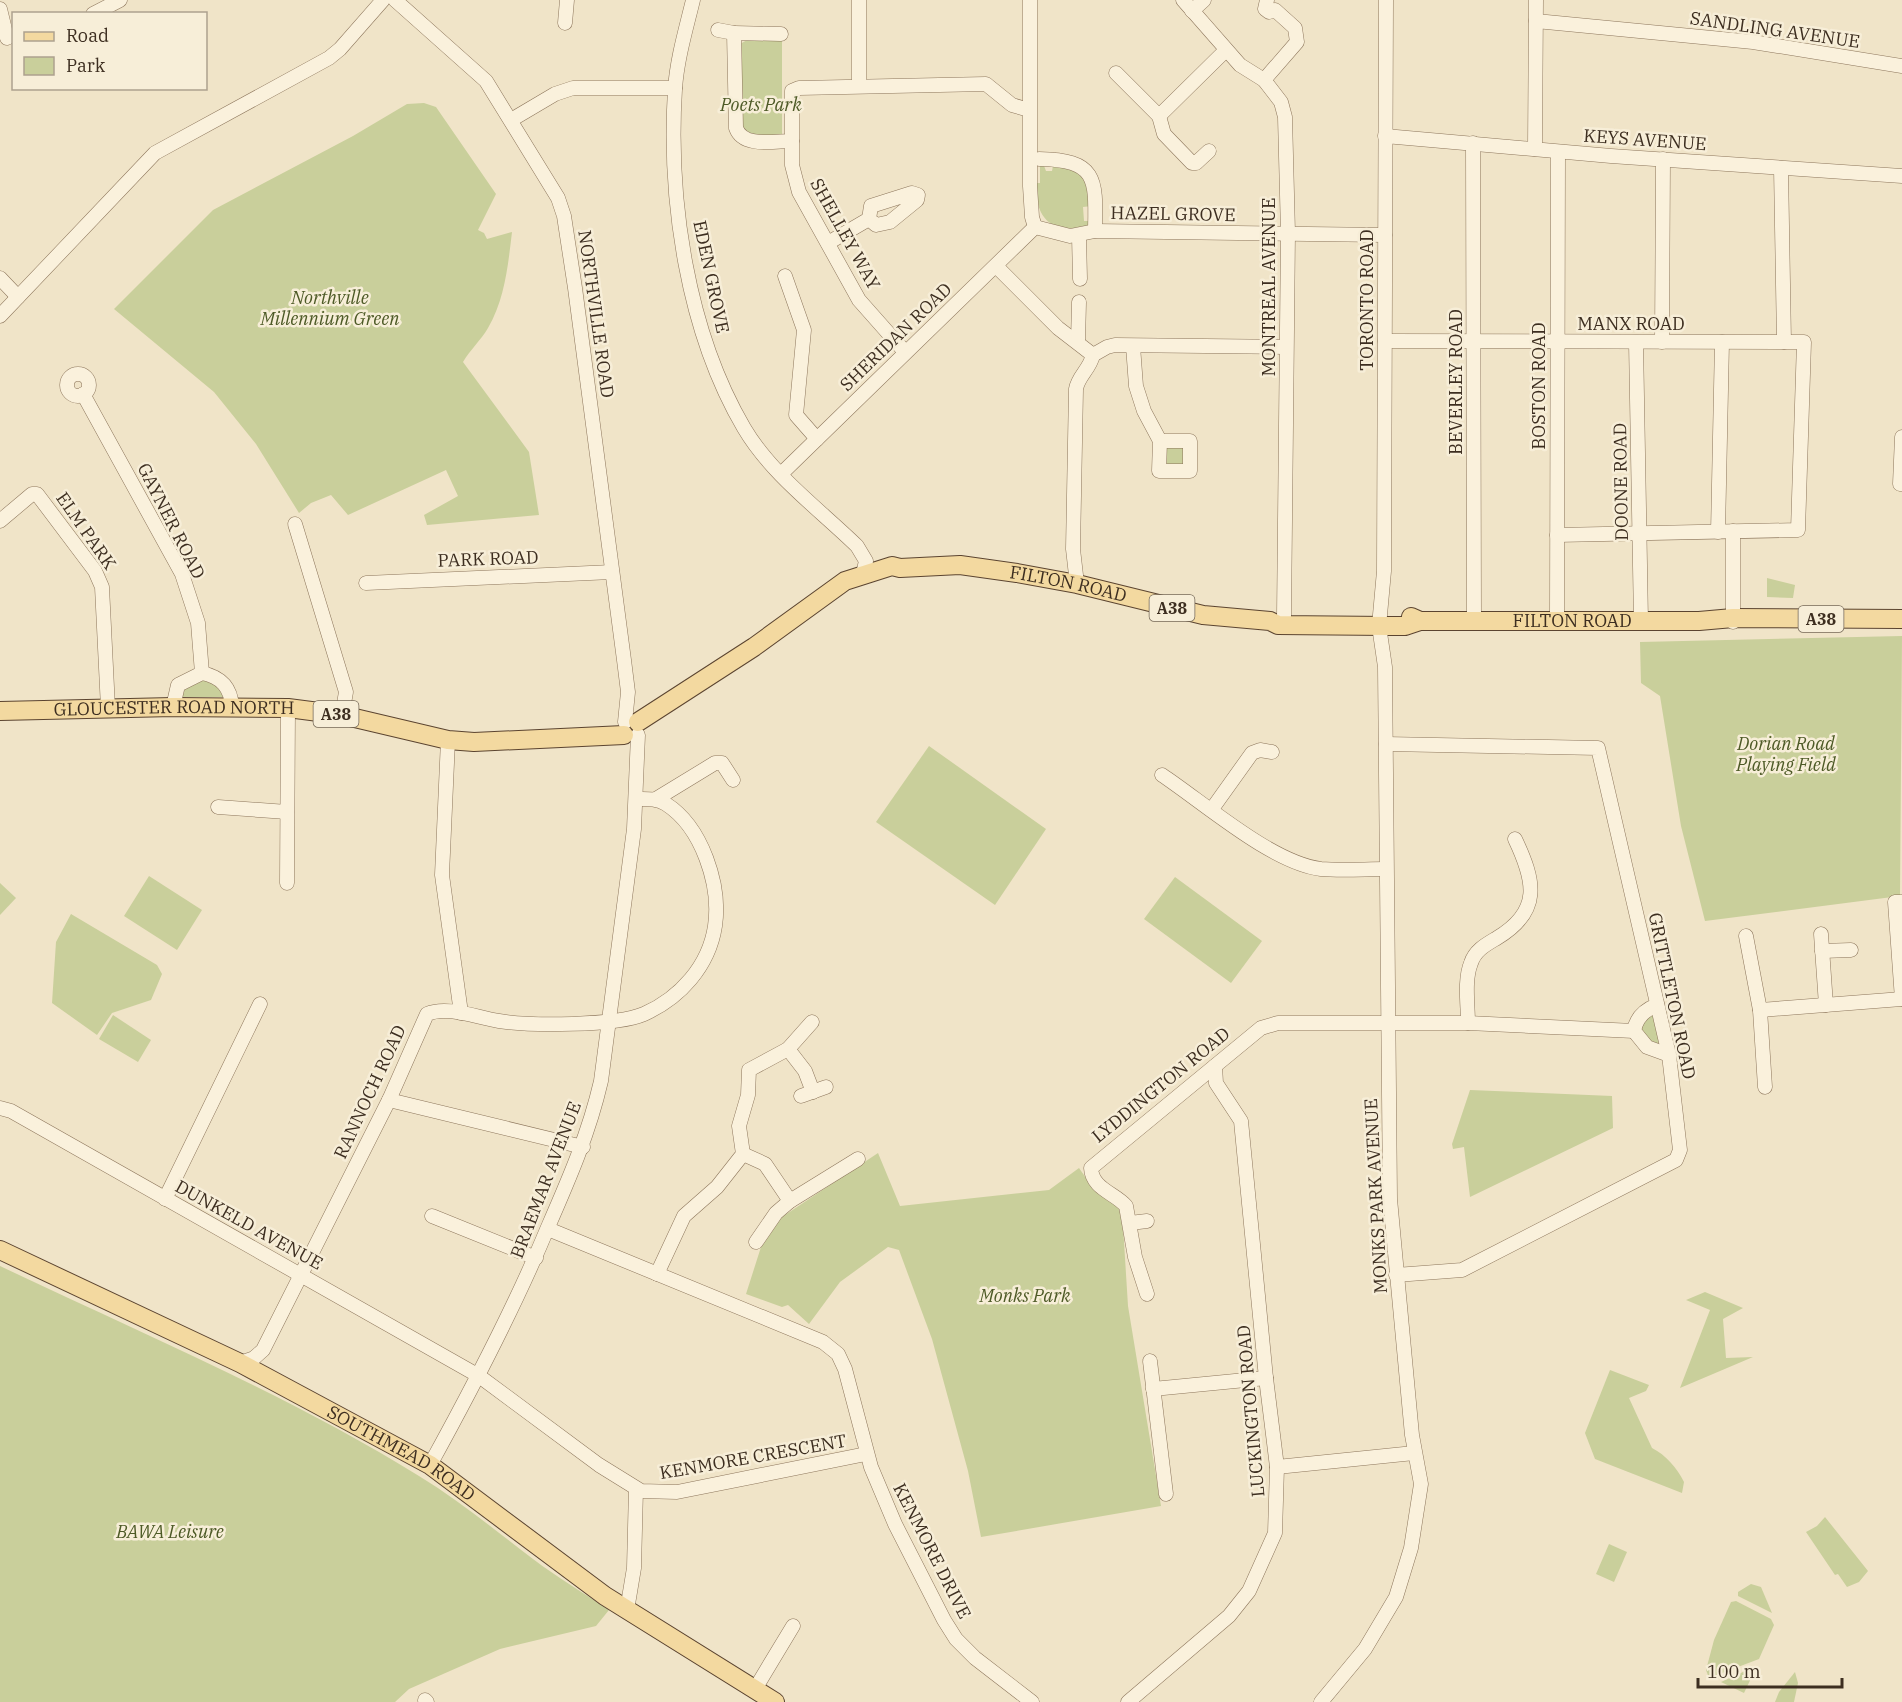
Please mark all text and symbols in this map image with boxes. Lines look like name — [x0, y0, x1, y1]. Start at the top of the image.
street label: SANDLING AVENUE — [1689, 6, 1861, 53]
legend — [12, 12, 207, 90]
text: Road — [66, 24, 109, 47]
text: Park — [66, 54, 106, 77]
park label: Poets Park — [719, 93, 802, 116]
street label: KEYS AVENUE — [1583, 124, 1707, 155]
street label: SHELLEY WAY — [805, 174, 886, 294]
street label: MONTREAL AVENUE — [1257, 198, 1280, 376]
street label: HAZEL GROVE — [1110, 201, 1236, 226]
street label: EDEN GROVE — [688, 218, 735, 335]
street label: NORTHVILLE ROAD — [573, 229, 620, 399]
street label: TORONTO ROAD — [1355, 229, 1378, 371]
street label: SHERIDAN ROAD — [835, 277, 956, 396]
park label: Northville Millennium Green — [259, 286, 400, 330]
street label: BEVERLEY ROAD — [1444, 309, 1467, 455]
street label: MANX ROAD — [1577, 312, 1685, 335]
street label: BOSTON ROAD — [1527, 322, 1550, 450]
street label: DOONE ROAD — [1608, 423, 1633, 541]
street label: GAYNER ROAD — [132, 459, 210, 582]
street label: ELM PARK — [51, 487, 122, 574]
street label: PARK ROAD — [437, 545, 539, 572]
street label: FILTON ROAD — [1008, 560, 1129, 607]
road number: A38 — [1150, 595, 1194, 621]
road number: A38 — [1798, 606, 1844, 632]
street label: FILTON ROAD — [1513, 609, 1632, 632]
street label: GLOUCESTER ROAD NORTH — [53, 695, 294, 721]
road number: A38 — [314, 701, 358, 727]
park label: Dorian Road Playing Field — [1735, 732, 1836, 776]
street label: GRITTLETON ROAD — [1644, 911, 1701, 1081]
street label: RANNOCH ROAD — [328, 1021, 411, 1162]
street label: LYDDINGTON ROAD — [1087, 1022, 1234, 1147]
street label: BRAEMAR AVENUE — [505, 1098, 586, 1262]
street label: MONKS PARK AVENUE — [1359, 1098, 1392, 1294]
street label: DUNKELD AVENUE — [171, 1174, 327, 1275]
park label: Monks Park — [978, 1284, 1071, 1307]
street label: LUCKINGTON ROAD — [1232, 1324, 1269, 1498]
street label: SOUTHMEAD ROAD — [323, 1400, 480, 1506]
street label: KENMORE CRESCENT — [658, 1429, 848, 1484]
street label: KENMORE DRIVE — [888, 1479, 977, 1622]
park label: BAWA Leisure — [115, 1520, 224, 1543]
scale bar — [1698, 1651, 1842, 1689]
text: 100 m — [1707, 1660, 1761, 1683]

